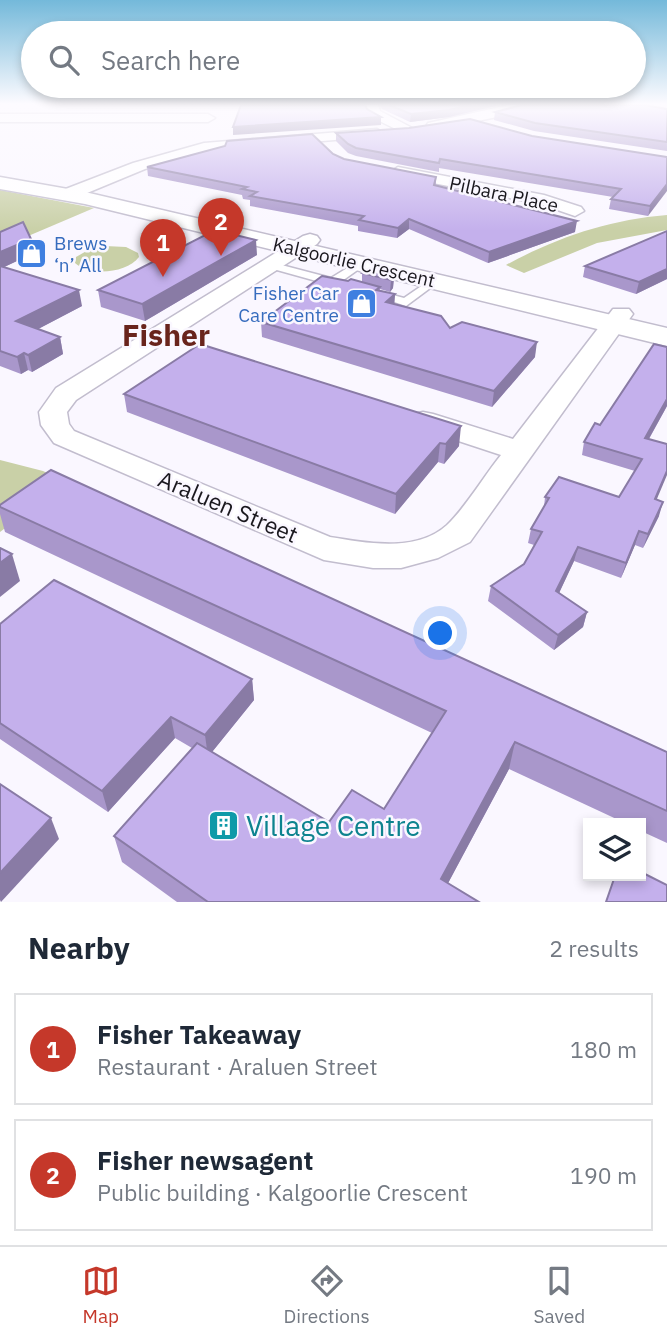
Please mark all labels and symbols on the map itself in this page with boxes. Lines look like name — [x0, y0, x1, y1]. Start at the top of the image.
street label: Pilbara Place — [447, 171, 561, 217]
pin: 2 — [198, 198, 244, 256]
pin: 1 — [140, 219, 186, 277]
place label: Brews ‘n’ All — [54, 231, 107, 277]
street label: Kalgoorlie Crescent — [271, 232, 437, 292]
shop icon: Brews ‘n’ All — [14, 237, 48, 271]
place label: Fisher Car Care Centre — [238, 281, 339, 327]
shop icon: Fisher Car Care Centre — [345, 287, 379, 321]
district label: Fisher — [122, 315, 210, 354]
street label: Araluen Street — [154, 463, 303, 549]
your location — [423, 616, 457, 650]
place label: Village Centre — [246, 807, 421, 844]
building icon: Village Centre — [206, 809, 240, 843]

